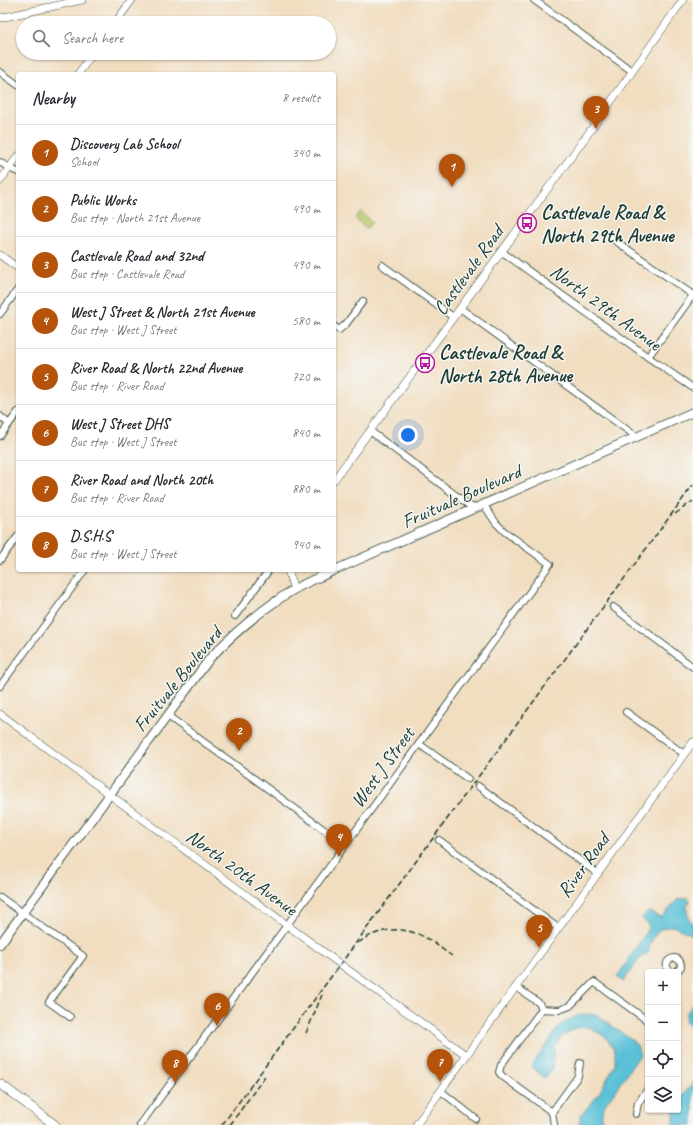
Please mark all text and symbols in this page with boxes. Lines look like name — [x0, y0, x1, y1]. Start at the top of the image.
search box — [16, 16, 336, 60]
icon: search — [30, 27, 52, 49]
text: Search here — [62, 29, 123, 48]
text: Nearby — [32, 88, 75, 109]
text: 8 results — [282, 90, 320, 106]
pin: 3 — [583, 96, 609, 129]
text: Discovery Lab School — [70, 135, 179, 154]
text: 1 — [42, 145, 48, 161]
text: 340 m — [292, 145, 320, 161]
text: School — [70, 154, 98, 170]
pin: 1 — [439, 154, 465, 187]
text: Public Works — [70, 191, 136, 210]
place label: Castlevale Road & North 29th Avenue — [541, 200, 675, 248]
text: 2 — [42, 201, 48, 217]
text: 490 m — [292, 201, 320, 217]
text: Bus stop · North 21st Avenue — [70, 210, 200, 226]
bus stop icon: Castlevale Road & North 29th Avenue — [516, 212, 538, 234]
street label: Castlevale Road — [428, 218, 511, 320]
text: Castlevale Road and 32nd — [70, 247, 203, 266]
text: 3 — [42, 257, 48, 273]
text: 490 m — [292, 257, 320, 273]
street label: North 29th Avenue — [545, 259, 667, 357]
text: Bus stop · Castlevale Road — [70, 266, 184, 282]
text: West J Street & North 21st Avenue — [70, 303, 254, 322]
text: 4 — [42, 313, 48, 329]
text: 580 m — [292, 313, 320, 329]
text: Bus stop · West J Street — [70, 322, 177, 338]
place label: Castlevale Road & North 28th Avenue — [439, 340, 573, 388]
bus stop icon: Castlevale Road & North 28th Avenue — [414, 352, 436, 374]
text: River Road & North 22nd Avenue — [70, 359, 242, 378]
text: 5 — [42, 369, 48, 385]
text: 720 m — [292, 369, 320, 385]
text: Bus stop · River Road — [70, 378, 164, 394]
text: West J Street DHS — [70, 415, 169, 434]
text: 6 — [42, 425, 48, 441]
text: 840 m — [292, 425, 320, 441]
your location — [398, 425, 418, 445]
text: Bus stop · West J Street — [70, 434, 177, 450]
street label: Fruitvale Boulevard — [398, 458, 528, 534]
text: River Road and North 20th — [70, 471, 213, 490]
text: 7 — [42, 481, 48, 497]
text: 880 m — [292, 481, 320, 497]
text: Bus stop · River Road — [70, 490, 164, 506]
text: D.S.H.S — [70, 527, 111, 546]
text: 8 — [42, 537, 48, 553]
text: 940 m — [292, 537, 320, 553]
text: Bus stop · West J Street — [70, 546, 177, 562]
street label: Fruitvale Boulevard — [127, 619, 229, 737]
pin: 2 — [226, 718, 252, 751]
street label: West J Street — [345, 720, 421, 812]
street label: North 20th Avenue — [181, 824, 303, 922]
pin: 4 — [326, 824, 352, 857]
street label: River Road — [552, 826, 617, 902]
pin: 5 — [526, 915, 552, 948]
map controls — [645, 969, 681, 1113]
button: + — [645, 969, 681, 1005]
pin: 6 — [204, 993, 230, 1026]
button: − — [645, 1005, 681, 1041]
button: locate — [645, 1041, 681, 1077]
pin: 7 — [427, 1049, 453, 1082]
pin: 8 — [162, 1050, 188, 1083]
button: layers — [645, 1077, 681, 1113]

